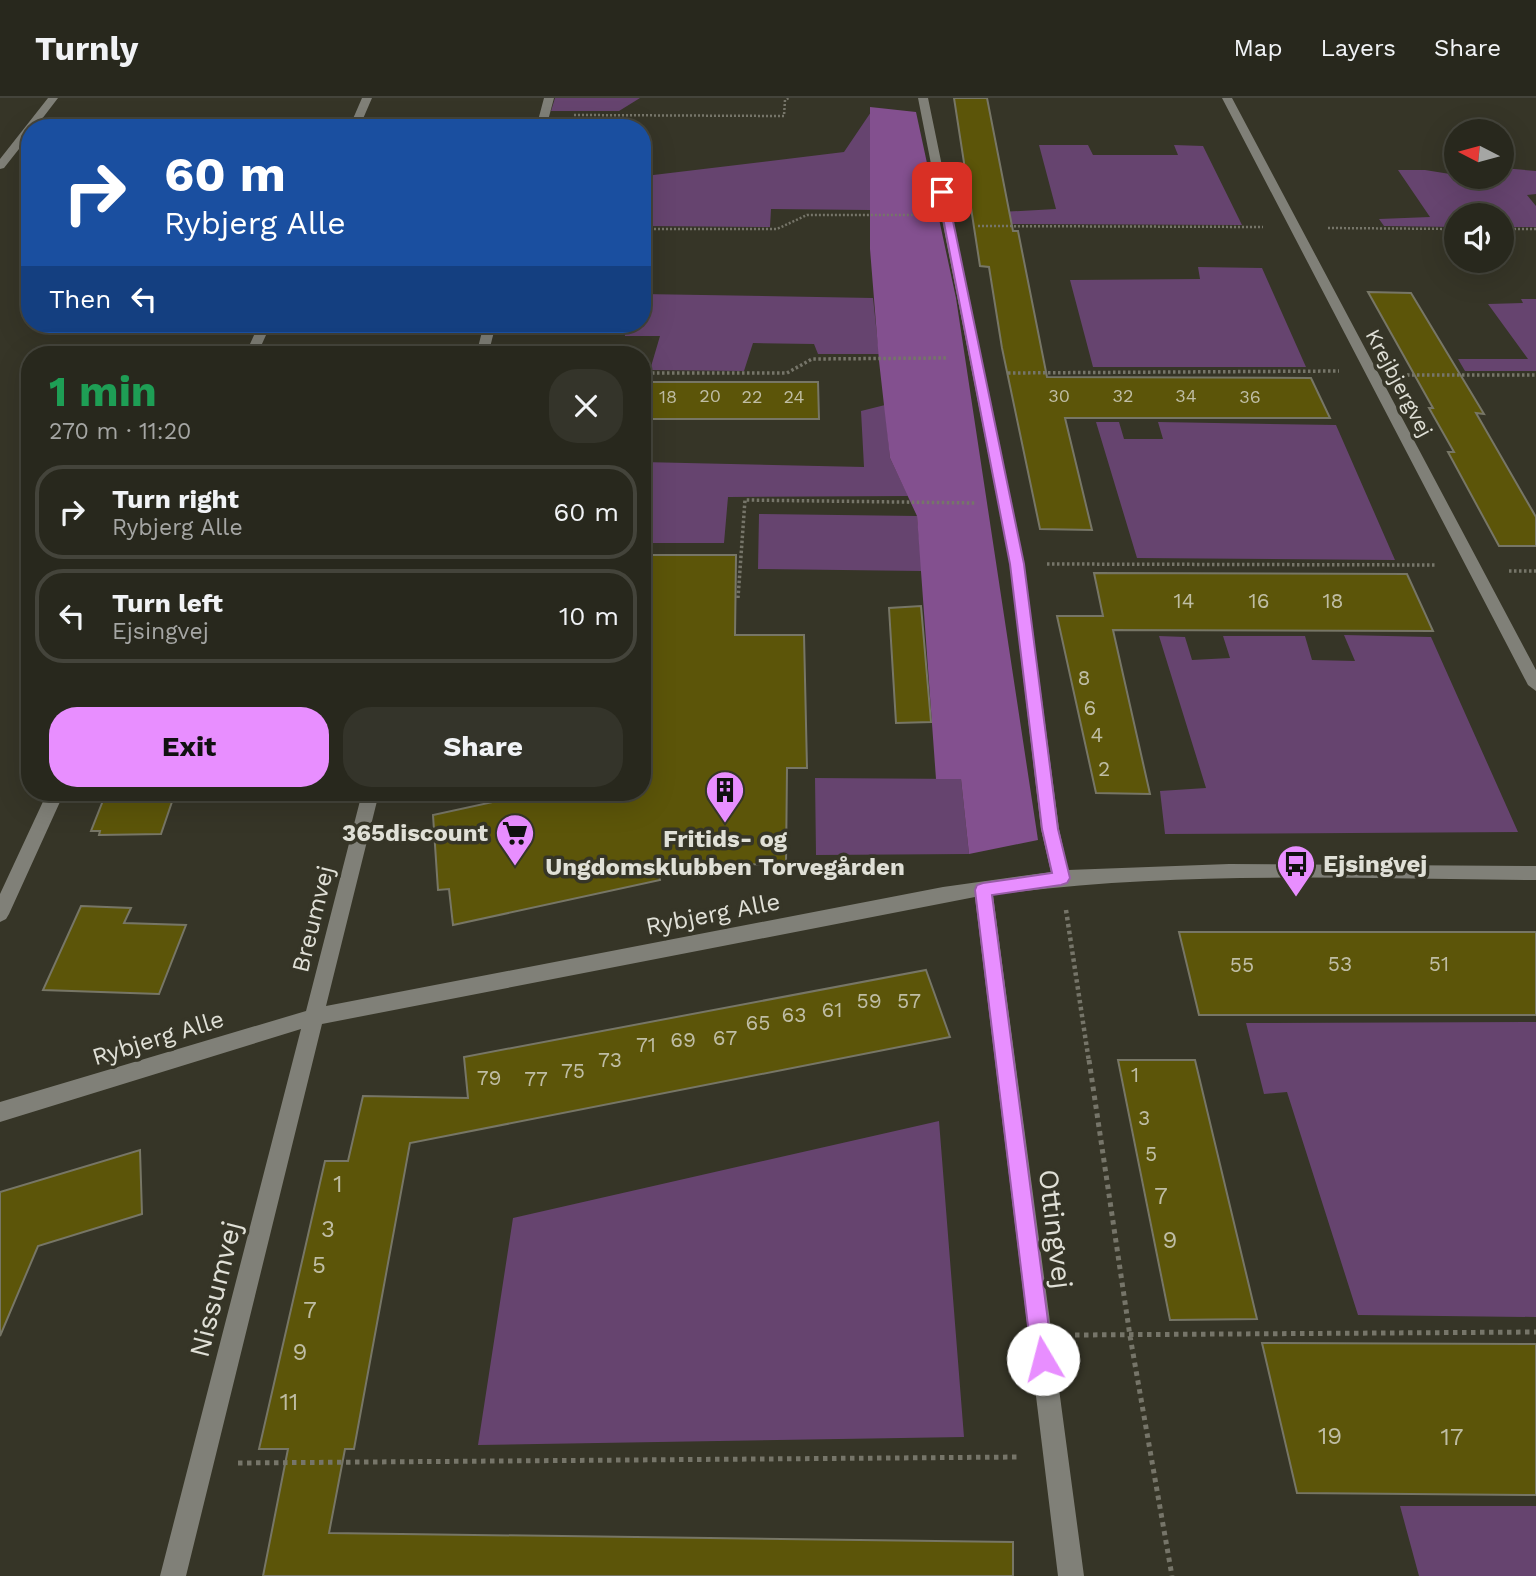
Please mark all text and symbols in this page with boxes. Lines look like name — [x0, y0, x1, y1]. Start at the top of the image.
text: Turnly — [35, 29, 138, 68]
text: Map — [1234, 34, 1282, 62]
text: Layers — [1320, 34, 1396, 62]
text: Share — [1434, 34, 1501, 62]
north arrow — [1444, 119, 1514, 189]
map controls — [1444, 119, 1514, 273]
text: 60 m — [164, 145, 286, 203]
icon: right — [49, 147, 140, 238]
pin — [912, 162, 972, 222]
icon: arrive — [923, 173, 961, 211]
button: sound — [1444, 203, 1514, 273]
text: Rybjerg Alle — [164, 204, 346, 242]
icon: left — [125, 280, 163, 318]
text: Then — [49, 284, 111, 314]
street label: Krejbjergvej — [1361, 325, 1438, 441]
text: 1 min — [49, 367, 157, 416]
button: close — [549, 369, 623, 443]
house number: 20 — [699, 385, 721, 406]
house number: 30 — [1048, 385, 1070, 406]
house number: 32 — [1113, 385, 1134, 406]
house number: 34 — [1175, 385, 1197, 406]
house number: 18 — [659, 386, 677, 407]
house number: 22 — [742, 386, 763, 407]
house number: 24 — [784, 386, 804, 407]
house number: 36 — [1239, 386, 1261, 407]
text: 270 m · 11:20 — [49, 418, 191, 445]
text: Turn right — [112, 484, 239, 514]
icon: right — [53, 493, 91, 531]
text: 60 m — [553, 497, 619, 527]
text: Rybjerg Alle — [112, 514, 243, 541]
text: Turn left — [112, 588, 223, 618]
house number: 14 — [1173, 588, 1195, 613]
house number: 16 — [1249, 588, 1269, 613]
house number: 18 — [1322, 588, 1344, 613]
icon: left — [53, 597, 91, 635]
text: 10 m — [559, 601, 619, 631]
text: Ejsingvej — [112, 618, 209, 645]
house number: 8 — [1078, 665, 1090, 690]
house number: 6 — [1084, 695, 1096, 720]
button: Exit — [49, 707, 329, 787]
button: Share — [343, 707, 623, 787]
house number: 4 — [1091, 722, 1103, 747]
house number: 2 — [1098, 756, 1110, 781]
building icon: Fritids- og Ungdomsklubben Torvegården — [704, 769, 746, 824]
supermarket icon: 365discount — [494, 812, 536, 867]
place label: 365discount — [342, 819, 489, 847]
place label: Fritids- og Ungdomsklubben Torvegården — [545, 825, 905, 881]
bus stop icon: Ejsingvej — [1275, 843, 1317, 898]
place label: Ejsingvej — [1323, 850, 1427, 878]
street label: Breumvej — [286, 863, 340, 975]
street label: Rybjerg Alle — [643, 887, 783, 941]
house number: 53 — [1328, 951, 1352, 976]
house number: 51 — [1429, 951, 1449, 976]
house number: 55 — [1230, 952, 1254, 977]
house number: 59 — [856, 988, 882, 1013]
house number: 57 — [897, 988, 921, 1013]
house number: 61 — [822, 997, 842, 1022]
house number: 63 — [781, 1002, 807, 1027]
street label: Rybjerg Alle — [89, 1005, 227, 1071]
house number: 65 — [746, 1010, 771, 1035]
house number: 67 — [713, 1025, 737, 1050]
house number: 69 — [670, 1027, 696, 1052]
house number: 71 — [636, 1032, 656, 1057]
house number: 73 — [598, 1047, 622, 1072]
house number: 75 — [561, 1058, 585, 1083]
house number: 1 — [1131, 1062, 1139, 1087]
house number: 79 — [477, 1065, 501, 1090]
house number: 77 — [524, 1066, 548, 1091]
house number: 3 — [1138, 1105, 1150, 1130]
house number: 5 — [1145, 1141, 1157, 1166]
street label: Ottingvej — [1032, 1167, 1079, 1291]
house number: 1 — [333, 1170, 343, 1198]
house number: 7 — [1154, 1182, 1168, 1210]
house number: 3 — [321, 1215, 335, 1243]
street label: Nissumvej — [183, 1218, 248, 1361]
house number: 9 — [1163, 1226, 1177, 1254]
house number: 5 — [312, 1251, 326, 1279]
house number: 7 — [303, 1296, 317, 1324]
position arrow — [1006, 1322, 1080, 1396]
house number: 9 — [293, 1338, 307, 1366]
house number: 11 — [280, 1388, 298, 1416]
house number: 19 — [1318, 1422, 1342, 1450]
house number: 17 — [1441, 1423, 1463, 1451]

